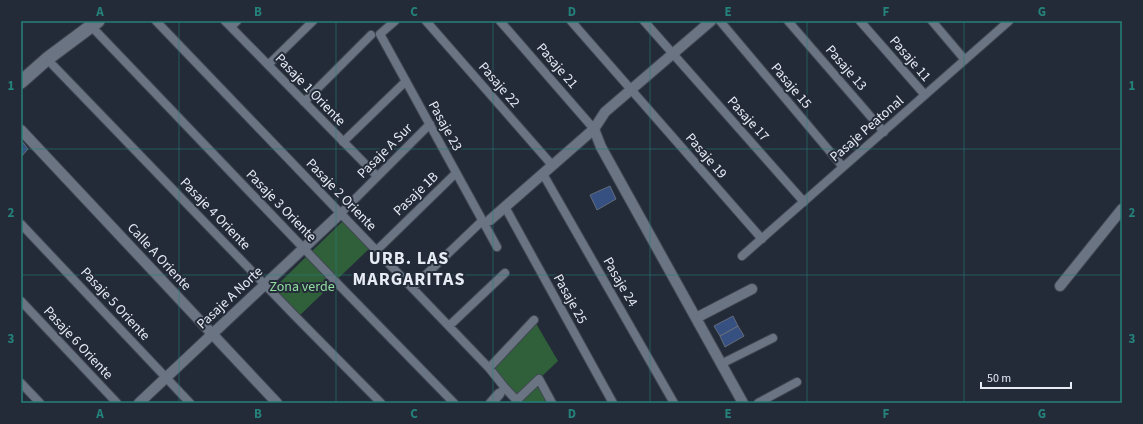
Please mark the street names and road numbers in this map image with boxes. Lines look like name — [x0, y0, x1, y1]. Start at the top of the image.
street label: Pasaje 11 — [885, 32, 935, 86]
street label: Pasaje 21 — [532, 39, 582, 93]
street label: Pasaje 13 — [821, 41, 871, 95]
street label: Pasaje 1 Oriente — [270, 49, 350, 131]
street label: Pasaje 22 — [474, 58, 524, 112]
street label: Pasaje 15 — [766, 59, 816, 113]
street label: Pasaje Peatonal — [826, 91, 909, 167]
street label: Pasaje 17 — [722, 92, 774, 146]
street label: Pasaje 23 — [423, 97, 467, 155]
street label: Pasaje A Sur — [353, 119, 417, 183]
street label: Pasaje 19 — [681, 129, 731, 183]
street label: Pasaje 2 Oriente — [301, 154, 381, 236]
street label: Pasaje 3 Oriente — [241, 165, 321, 247]
street label: Pasaje 1B — [389, 167, 443, 221]
street label: Pasaje 4 Oriente — [175, 173, 255, 255]
street label: Calle A Oriente — [122, 219, 196, 295]
street label: Pasaje 24 — [598, 253, 642, 311]
street label: Pasaje A Norte — [192, 262, 268, 334]
street label: Pasaje 5 Oriente — [76, 263, 154, 345]
street label: Pasaje 25 — [548, 270, 592, 328]
street label: Pasaje 6 Oriente — [39, 302, 117, 384]

